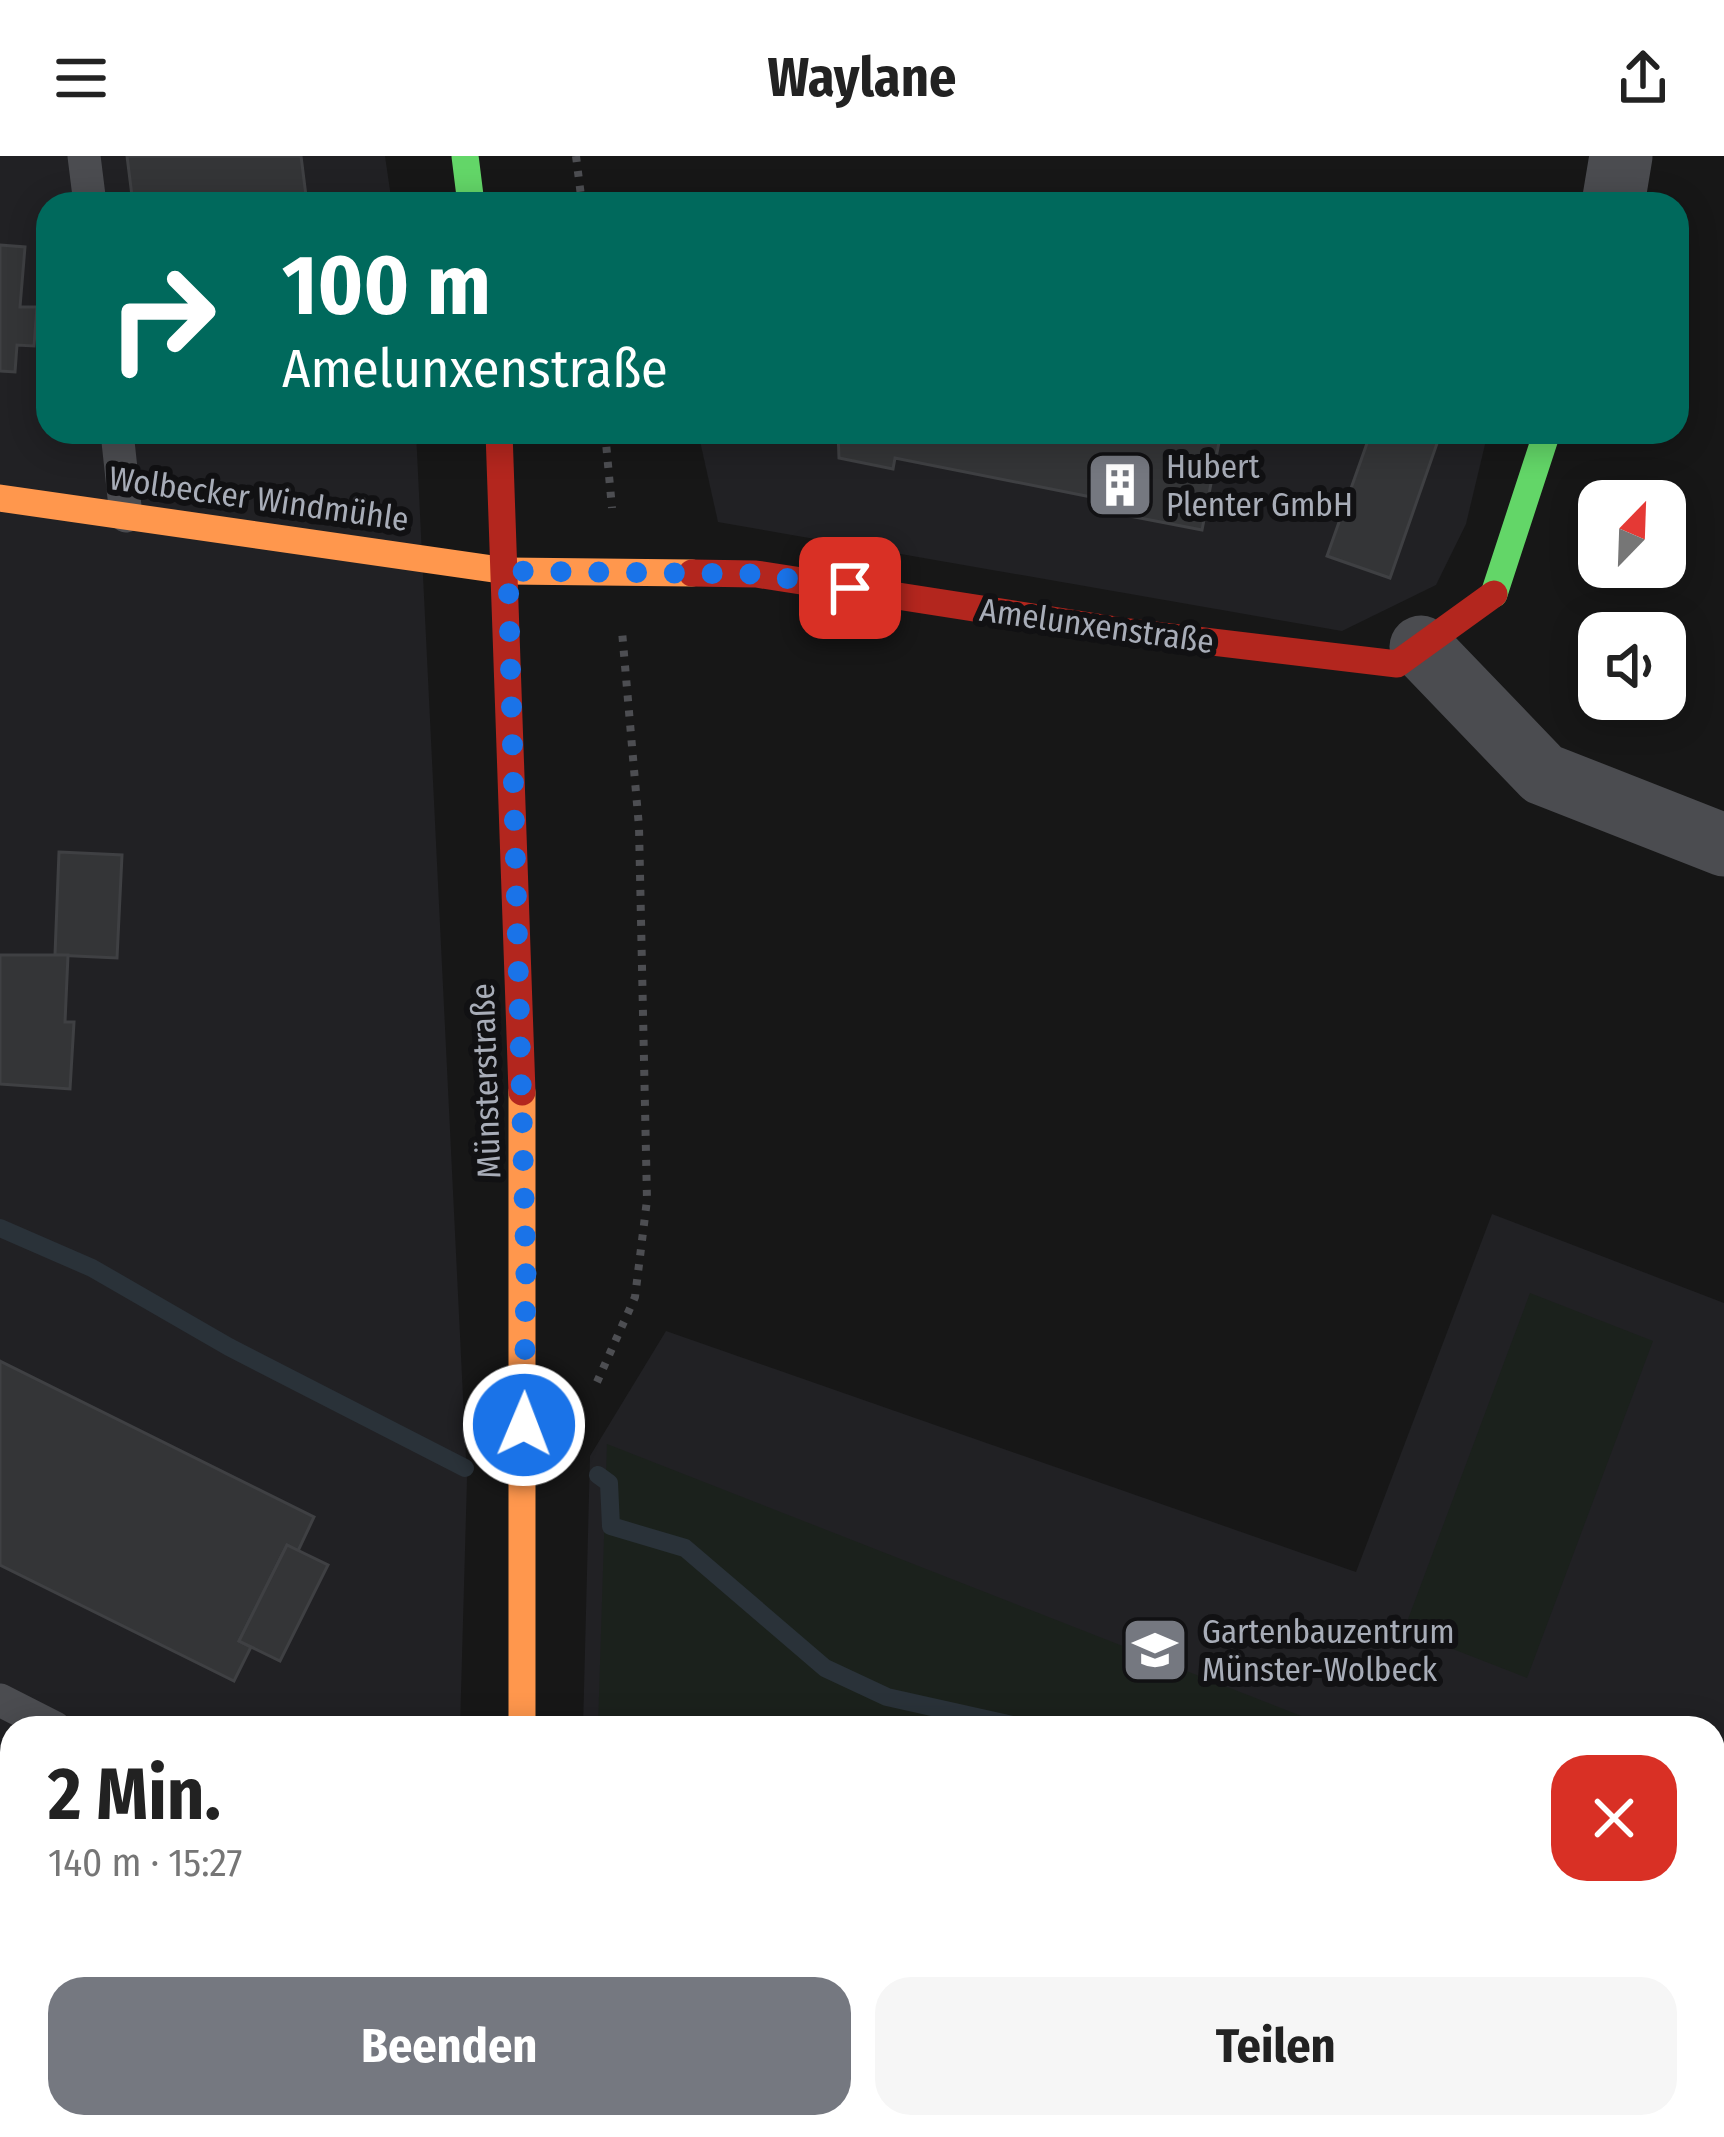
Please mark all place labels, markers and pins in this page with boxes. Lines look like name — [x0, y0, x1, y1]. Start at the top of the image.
place label: Hubert Plenter GmbH — [1166, 447, 1353, 525]
building icon: Hubert Plenter GmbH — [1085, 450, 1155, 520]
pin — [799, 537, 901, 639]
place label: Gartenbauzentrum Münster-Wolbeck — [1202, 1612, 1455, 1690]
school or university icon: Gartenbauzentrum Münster-Wolbeck — [1120, 1615, 1190, 1685]

